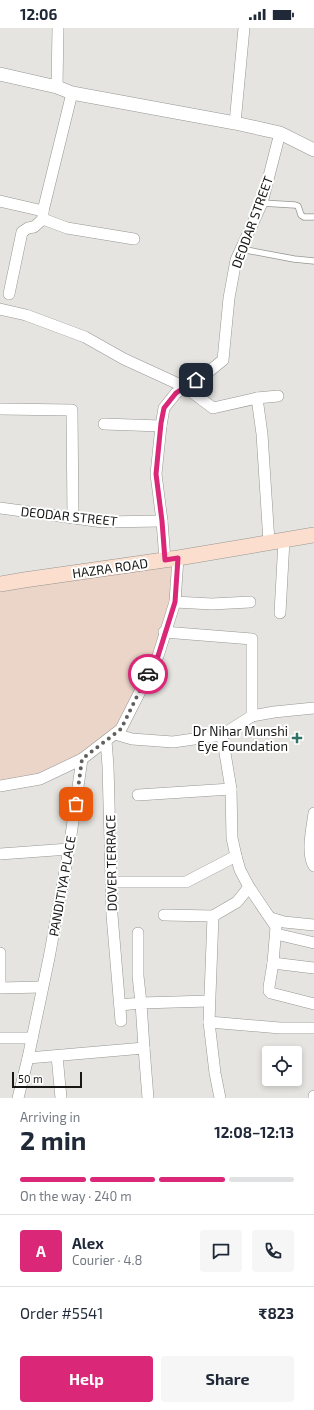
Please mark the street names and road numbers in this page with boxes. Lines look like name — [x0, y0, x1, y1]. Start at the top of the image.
street label: DEODAR STREET — [228, 173, 276, 270]
street label: DEODAR STREET — [20, 503, 119, 529]
street label: HAZRA ROAD — [71, 555, 149, 581]
street label: DOVER TERRACE — [102, 815, 120, 911]
street label: PANDITIYA PLACE — [45, 834, 79, 938]

